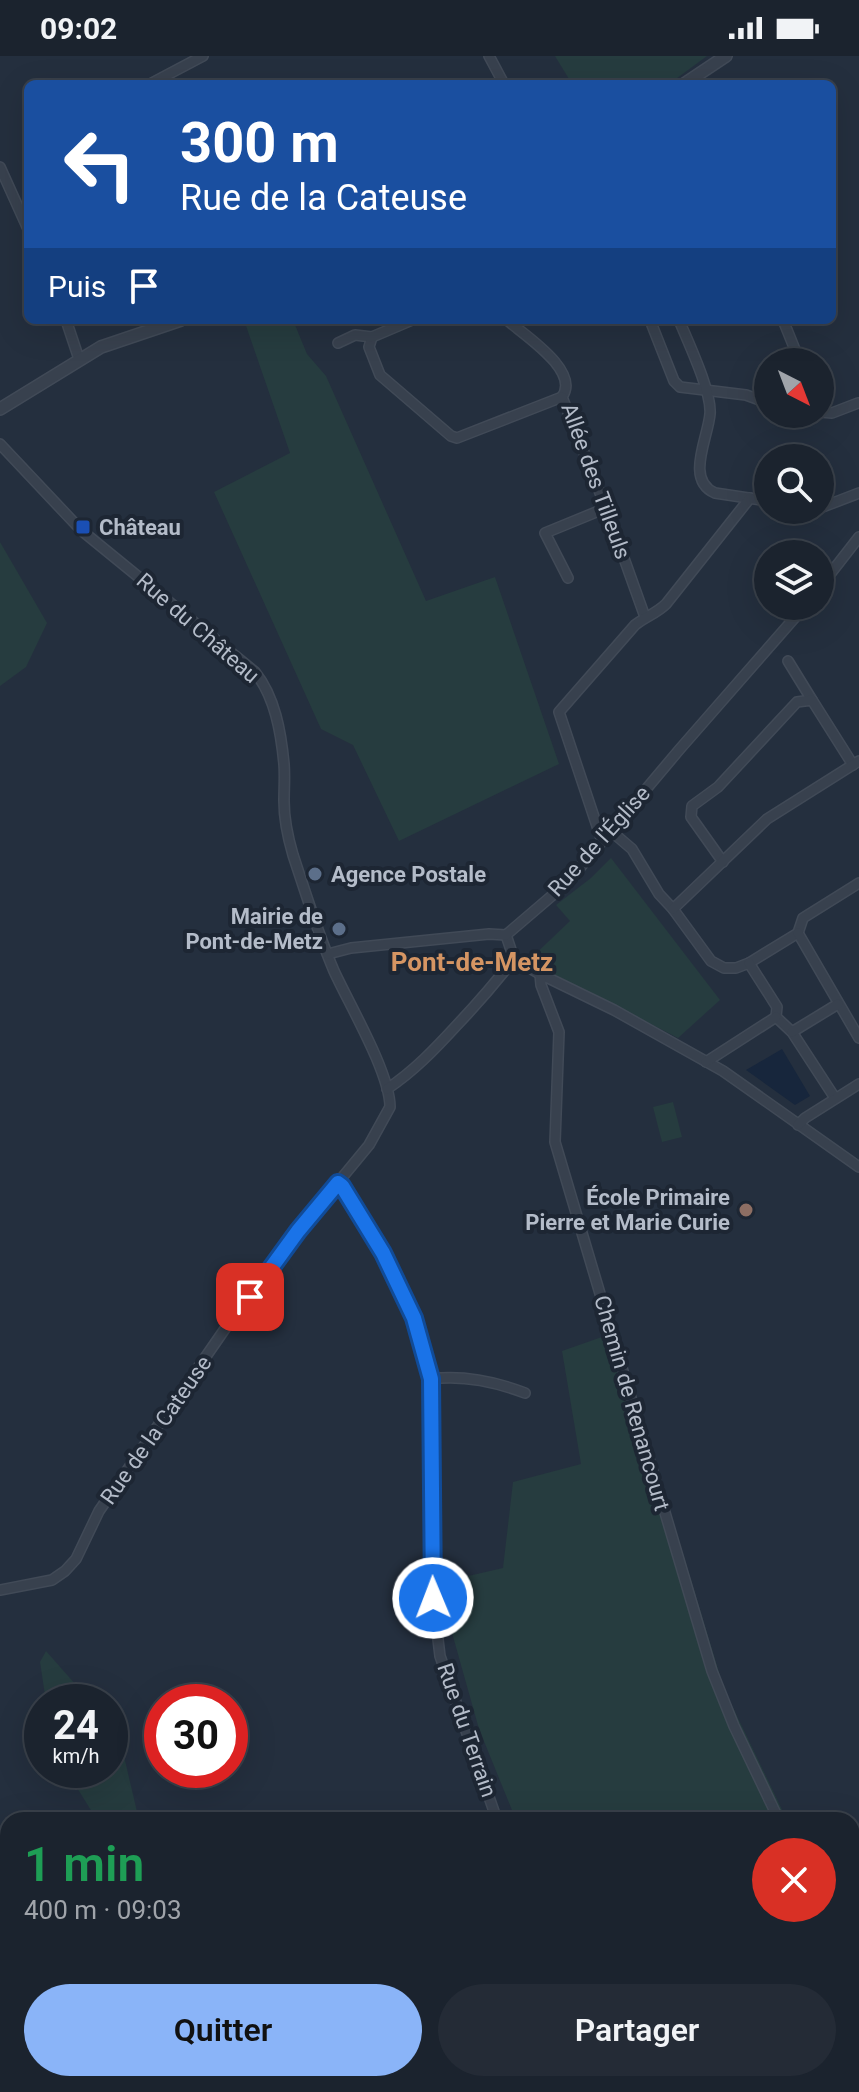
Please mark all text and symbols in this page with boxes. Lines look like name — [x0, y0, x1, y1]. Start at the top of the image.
text: 09:02 — [40, 11, 117, 46]
text: 300 m — [180, 110, 339, 176]
icon: left — [48, 112, 152, 216]
text: Rue de la Cateuse — [180, 177, 467, 219]
icon: arrive — [122, 264, 166, 308]
text: Puis — [48, 269, 106, 304]
north arrow — [754, 348, 834, 428]
map controls — [754, 348, 834, 620]
street label: Allée des Tilleuls — [556, 400, 636, 562]
button: search — [754, 444, 834, 524]
place label: Château — [99, 515, 181, 540]
marker: Château — [74, 518, 92, 536]
button: layers — [754, 540, 834, 620]
street label: Rue du Château — [132, 568, 264, 688]
street label: Rue de l'Église — [543, 781, 655, 901]
place label: Agence Postale — [331, 862, 486, 887]
marker: Agence Postale — [306, 865, 324, 883]
place label: Mairie de Pont-de-Metz — [185, 904, 323, 954]
marker: Mairie de Pont-de-Metz — [330, 920, 348, 938]
district label: Pont-de-Metz — [391, 947, 553, 977]
place label: École Primaire Pierre et Marie Curie — [525, 1185, 730, 1235]
marker: École Primaire Pierre et Marie Curie — [737, 1201, 755, 1219]
pin — [216, 1263, 284, 1331]
icon: arrive — [228, 1275, 272, 1319]
street label: Chemin de Renancourt — [589, 1292, 675, 1514]
street label: Rue de la Cateuse — [95, 1351, 217, 1509]
position arrow — [391, 1556, 475, 1640]
street label: Rue du Terrain — [432, 1660, 502, 1800]
speed limit sign: 30 — [144, 1684, 248, 1788]
text: 24 — [53, 1702, 99, 1749]
text: km/h — [53, 1744, 99, 1768]
text: 1 min — [24, 1836, 144, 1893]
button: close — [752, 1838, 836, 1922]
text: 400 m · 09:03 — [24, 1895, 182, 1925]
button: Quitter — [24, 1984, 422, 2076]
button: Partager — [438, 1984, 836, 2076]

